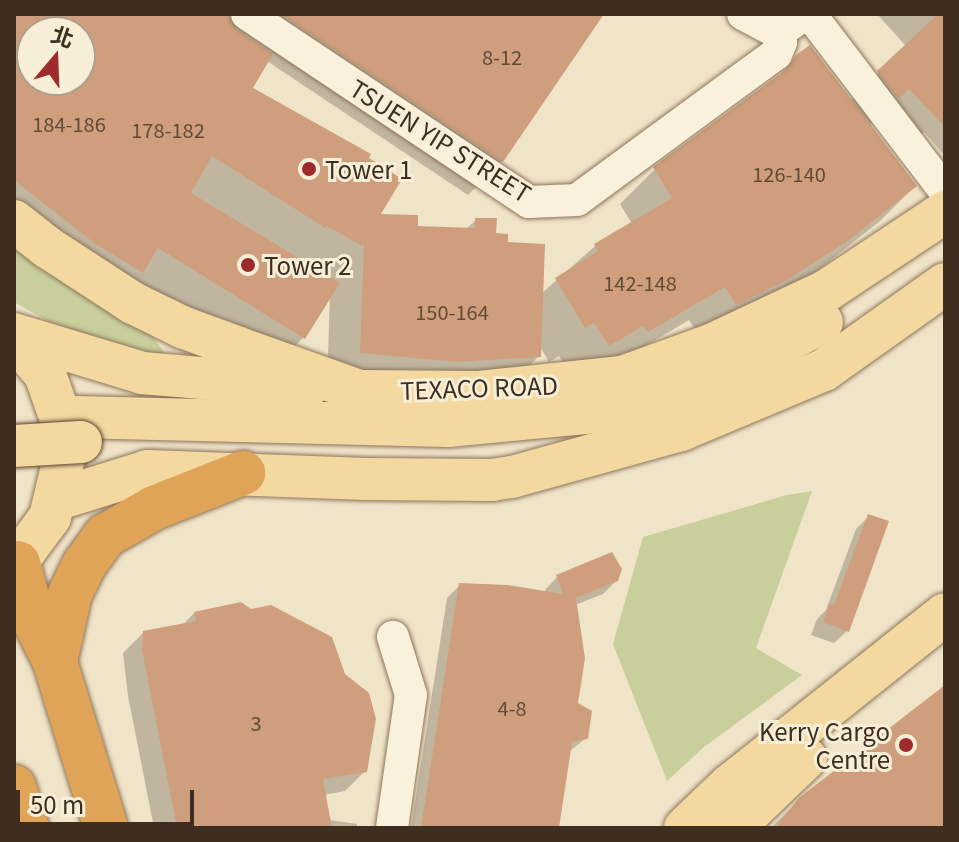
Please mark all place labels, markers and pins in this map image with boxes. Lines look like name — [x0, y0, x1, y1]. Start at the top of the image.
place label: Tower 1 — [325, 155, 412, 183]
marker: Tower 1 — [300, 160, 318, 178]
place label: Tower 2 — [264, 251, 351, 279]
marker: Tower 2 — [239, 256, 257, 274]
place label: Kerry Cargo Centre — [759, 717, 890, 773]
marker: Kerry Cargo Centre — [897, 736, 915, 754]

